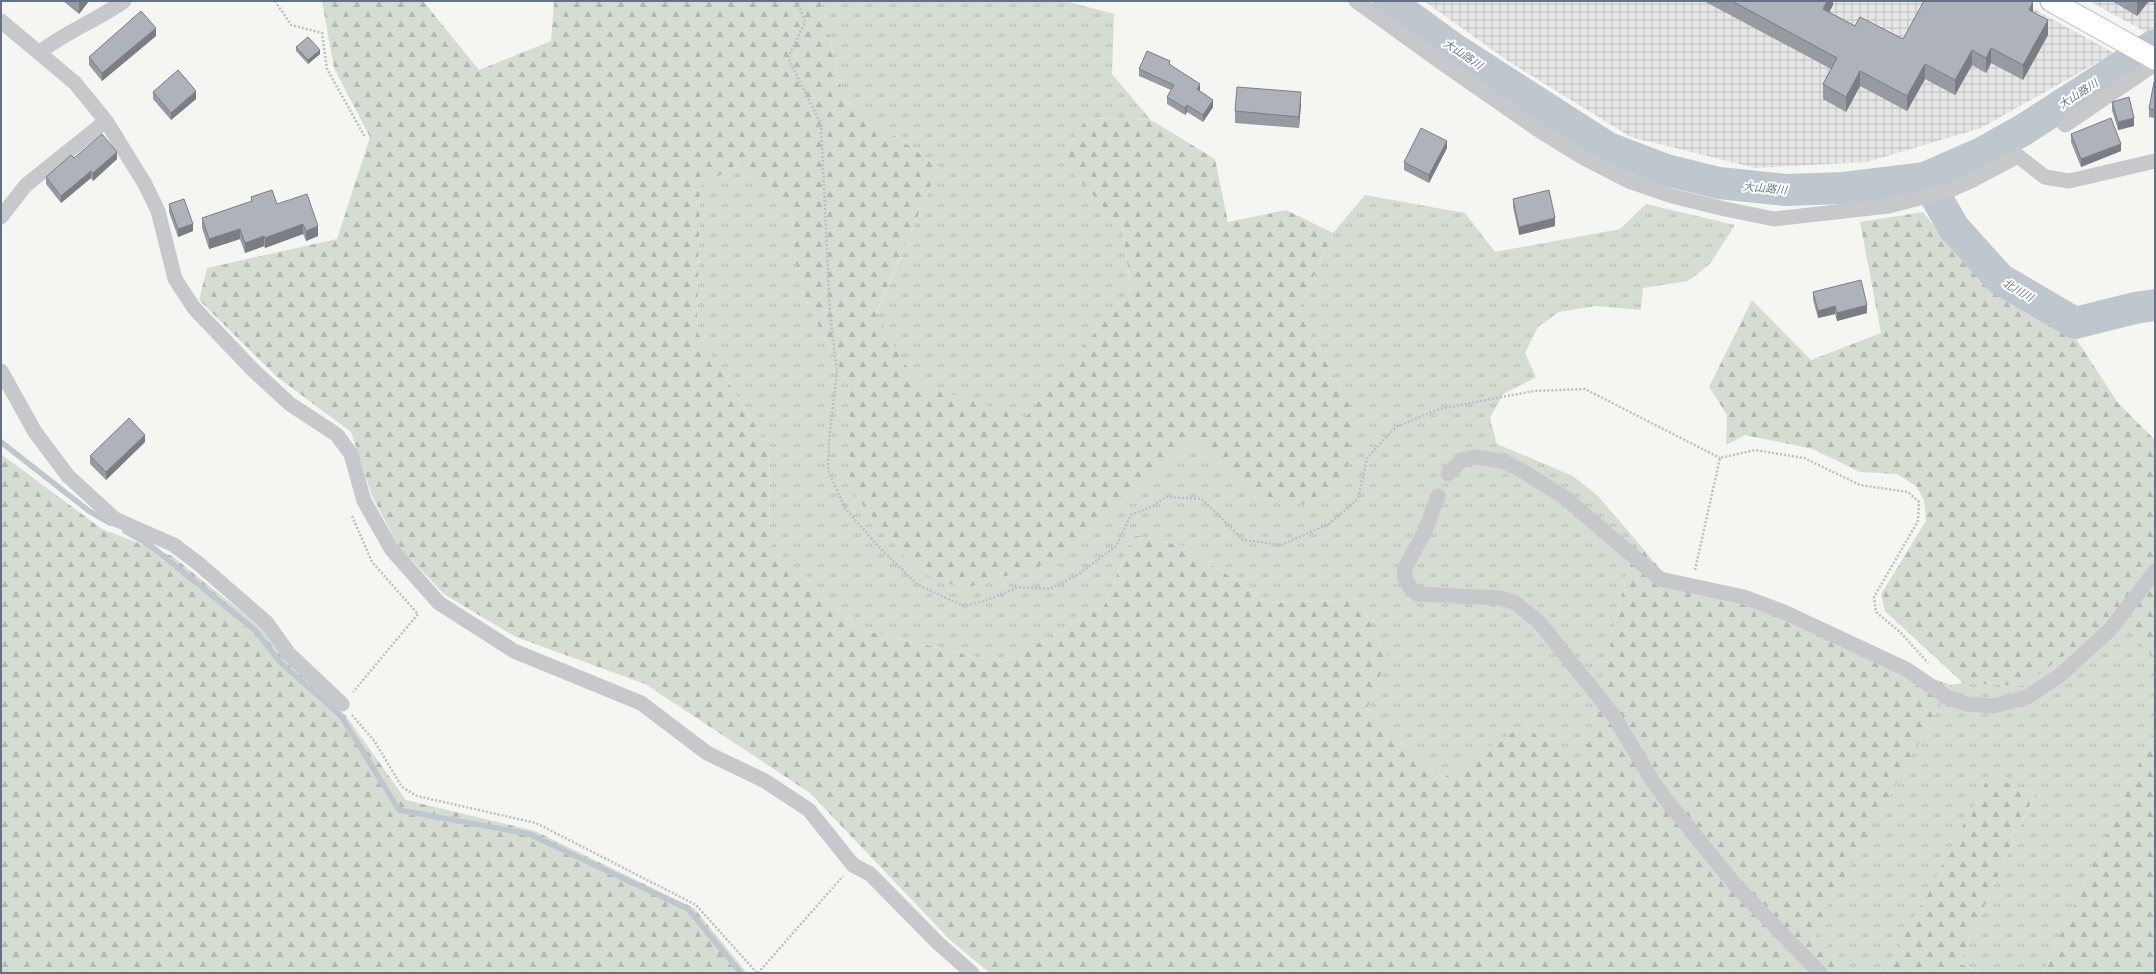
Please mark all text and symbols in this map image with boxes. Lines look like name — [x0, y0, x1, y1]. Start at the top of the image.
water label: 大山路川 — [1440, 36, 1486, 73]
water label: 大山路川 — [2056, 76, 2102, 113]
water label: 大山路川 — [1742, 179, 1789, 198]
water label: 北川川 — [2000, 276, 2037, 306]

